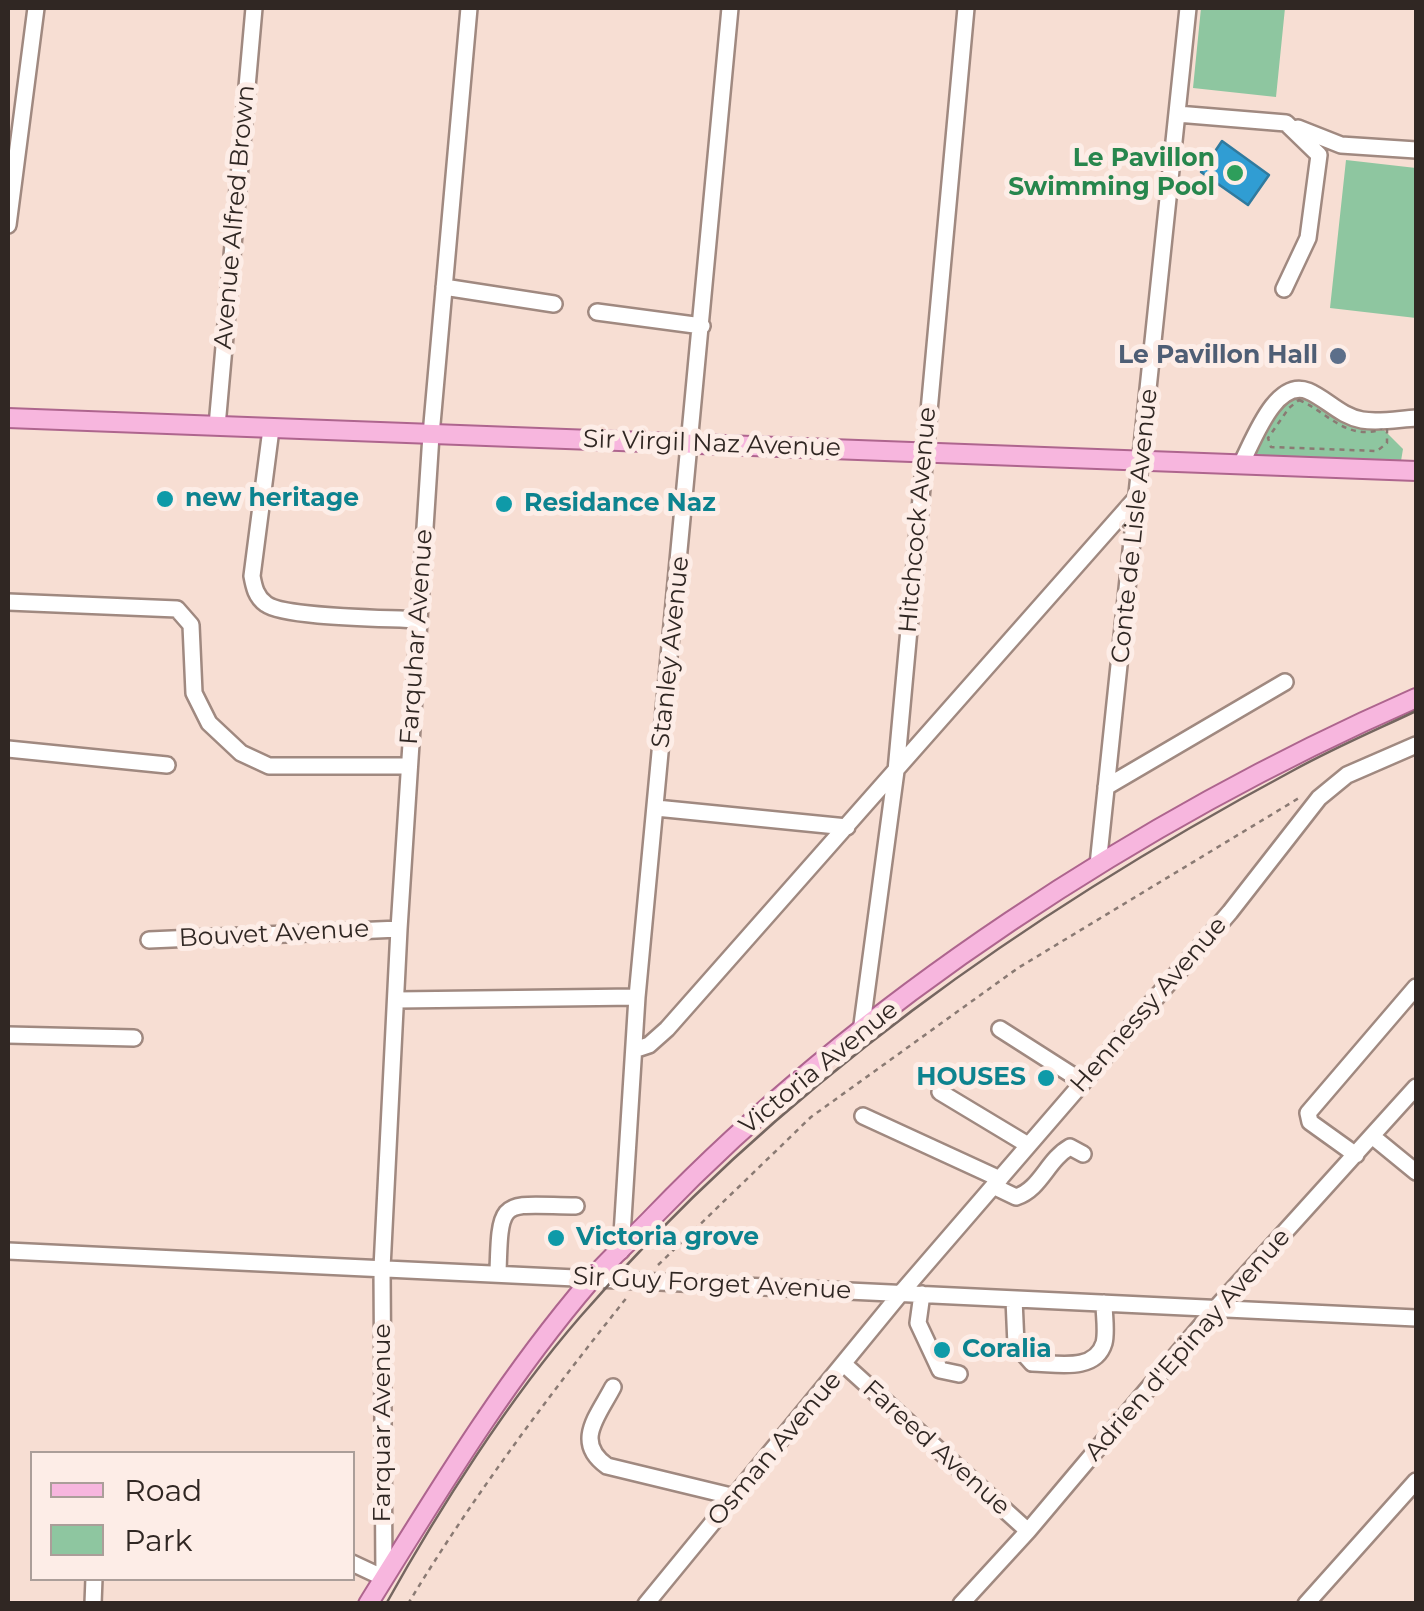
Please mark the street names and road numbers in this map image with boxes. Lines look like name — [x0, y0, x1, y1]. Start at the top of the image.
street label: Avenue Alfred Brown — [209, 84, 261, 350]
street label: Conte de Lisle Avenue — [1106, 387, 1164, 665]
street label: Hitchcock Avenue — [893, 406, 943, 634]
street label: Sir Virgil Naz Avenue — [583, 425, 841, 463]
street label: Farquhar Avenue — [395, 528, 439, 746]
street label: Stanley Avenue — [646, 555, 696, 749]
street label: Hennessy Avenue — [1064, 911, 1234, 1099]
street label: Bouvet Avenue — [178, 914, 370, 954]
street label: Victoria Avenue — [734, 995, 904, 1141]
street label: Adrien d'Epinay Avenue — [1079, 1223, 1297, 1467]
street label: Sir Guy Forget Avenue — [572, 1262, 852, 1306]
street label: Farquar Avenue — [368, 1323, 398, 1523]
street label: Osman Avenue — [702, 1366, 848, 1532]
street label: Fareed Avenue — [856, 1374, 1016, 1522]

